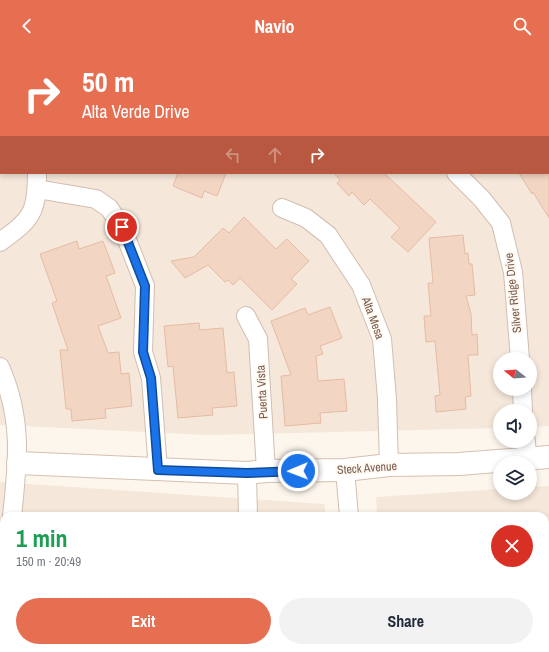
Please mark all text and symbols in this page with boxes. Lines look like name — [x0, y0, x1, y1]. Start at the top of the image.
text: Navio — [254, 14, 295, 39]
icon: back — [16, 15, 38, 37]
icon: search — [511, 15, 533, 37]
text: 50 m — [82, 63, 134, 101]
icon: right — [16, 68, 68, 120]
text: Alta Verde Drive — [82, 99, 189, 124]
icon: left — [222, 144, 244, 166]
icon: ahead — [264, 144, 286, 166]
icon: right — [306, 144, 328, 166]
pin — [105, 210, 139, 244]
icon: arrive — [111, 216, 133, 238]
street label: Silver Ridge Drive — [501, 252, 525, 334]
street label: Alta Mesa — [358, 294, 388, 342]
north arrow — [493, 352, 537, 396]
map controls — [493, 352, 537, 500]
street label: Puerta Vista — [253, 364, 271, 419]
button: sound — [493, 404, 537, 448]
position arrow — [277, 450, 319, 492]
button: layers — [493, 456, 537, 500]
street label: Steck Avenue — [337, 458, 397, 478]
text: 1 min — [16, 522, 67, 554]
button: close — [491, 525, 533, 567]
text: 150 m · 20:49 — [16, 553, 81, 570]
button: Exit — [16, 598, 271, 644]
button: Share — [279, 598, 533, 644]

